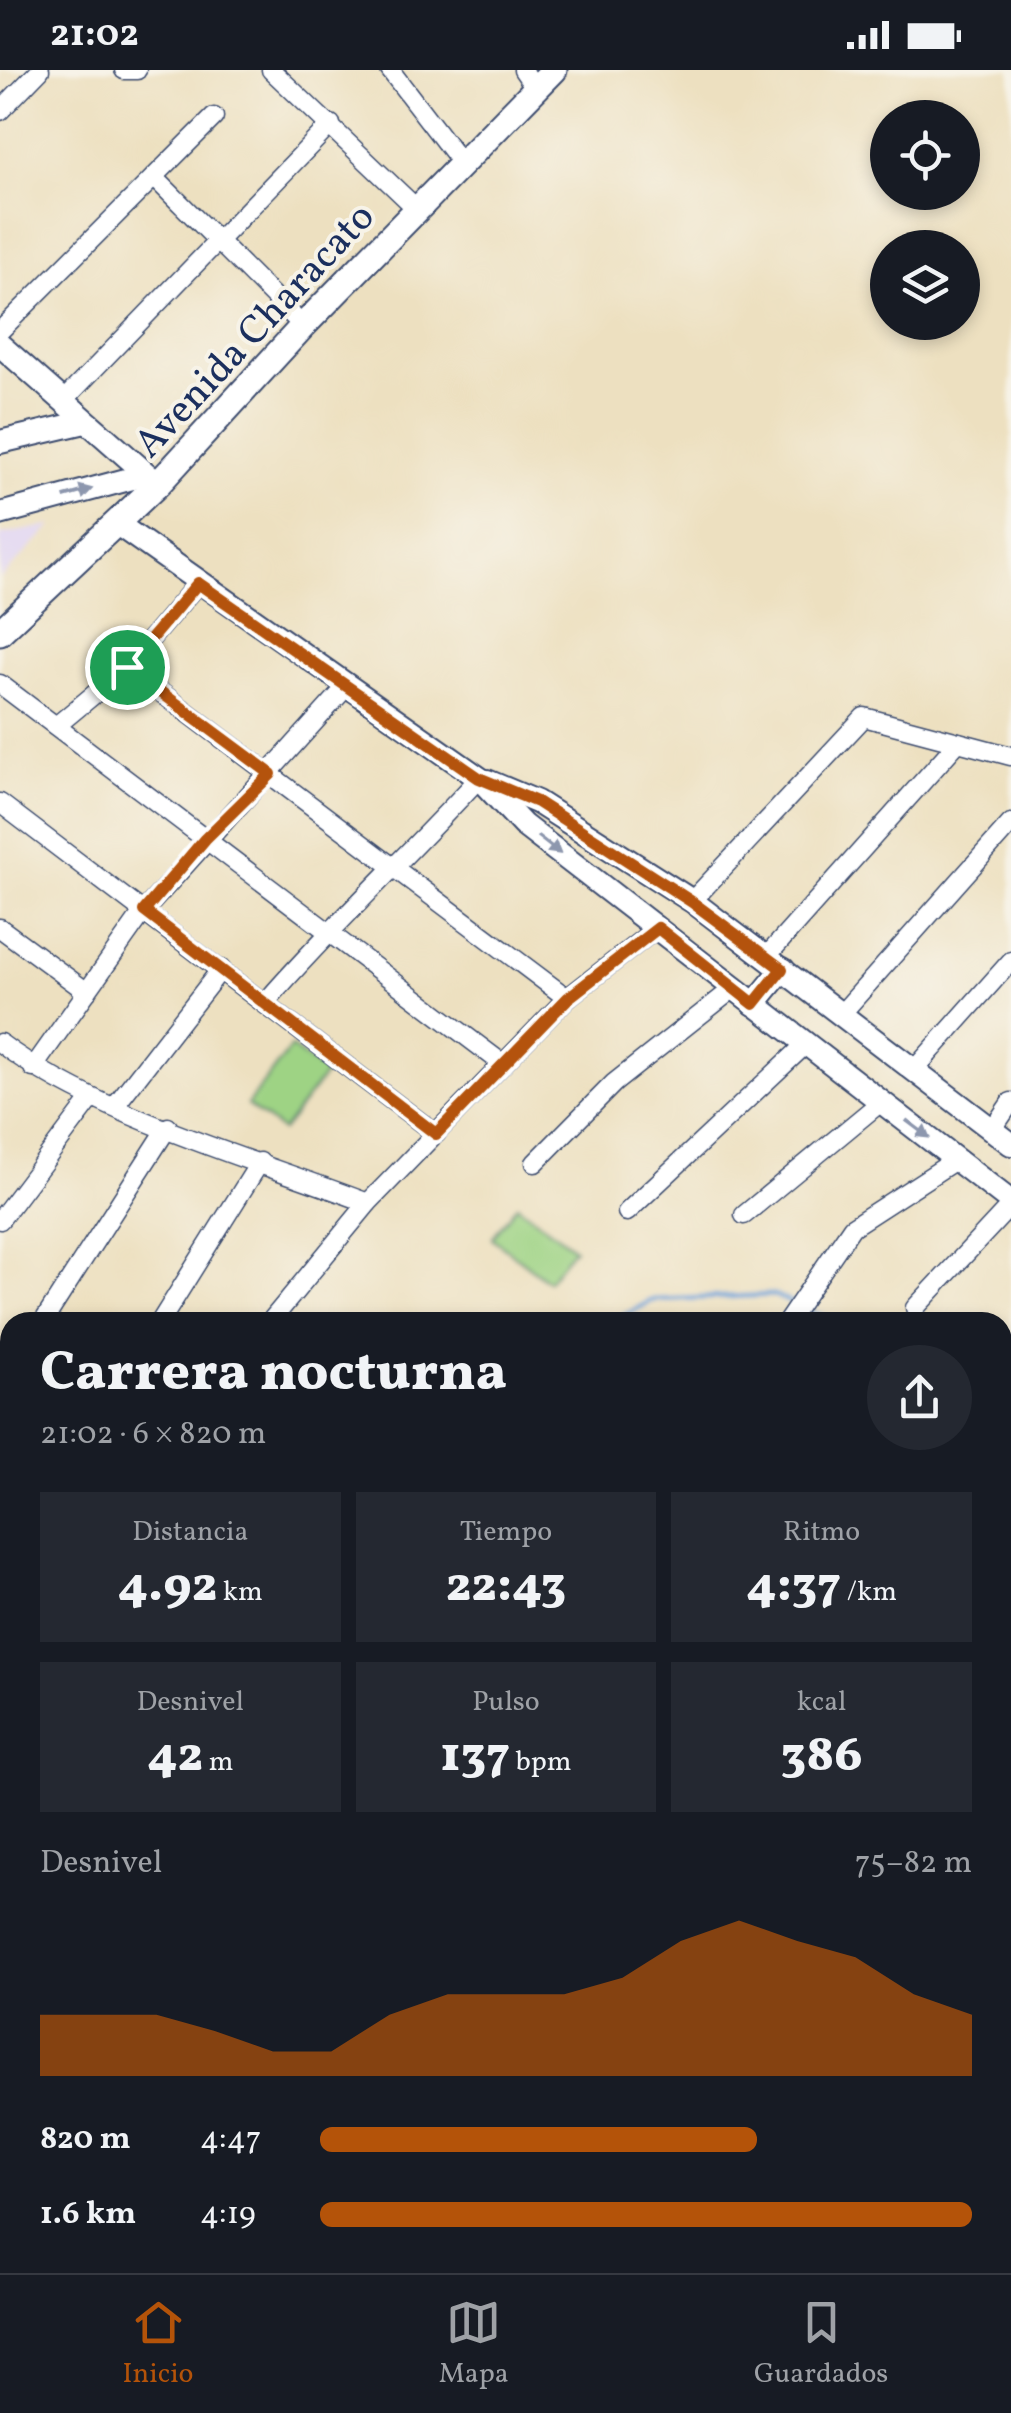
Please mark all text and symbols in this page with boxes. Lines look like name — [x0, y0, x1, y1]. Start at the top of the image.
text: 21:02 — [50, 9, 139, 62]
map controls — [870, 100, 980, 340]
button: locate — [870, 100, 980, 210]
street label: Avenida Characato — [123, 192, 389, 472]
button: layers — [870, 230, 980, 340]
one-way arrow — [63, 485, 94, 501]
pin — [85, 625, 170, 710]
icon: arrive — [100, 640, 155, 695]
one-way arrow — [536, 834, 562, 855]
one-way arrow — [904, 1118, 930, 1139]
text: Carrera nocturna — [40, 1337, 507, 1413]
button: share — [867, 1345, 972, 1450]
text: 21:02 · 6 × 820 m — [40, 1413, 266, 1457]
text: Distancia — [132, 1513, 248, 1552]
text: Tiempo — [460, 1513, 552, 1552]
text: Ritmo — [783, 1513, 860, 1552]
text: 4.92 — [118, 1552, 217, 1622]
text: 22:43 — [446, 1552, 566, 1622]
text: 4:37 — [746, 1552, 841, 1622]
text: km — [217, 1573, 263, 1612]
text: /km — [841, 1573, 897, 1612]
text: Desnivel — [137, 1683, 244, 1722]
text: Pulso — [472, 1683, 540, 1722]
text: kcal — [797, 1683, 847, 1722]
text: 42 — [147, 1722, 203, 1792]
text: 137 — [440, 1722, 510, 1792]
text: 386 — [781, 1722, 863, 1792]
text: m — [203, 1743, 233, 1782]
text: bpm — [510, 1743, 572, 1782]
text: Desnivel — [40, 1842, 162, 1886]
text: 75–82 m — [855, 1842, 972, 1886]
text: 820 m — [40, 2118, 131, 2162]
text: 4:47 — [200, 2118, 261, 2162]
text: 1.6 km — [40, 2193, 136, 2237]
text: 4:19 — [200, 2193, 256, 2237]
tab: Inicio — [123, 2295, 194, 2394]
tab: Mapa — [439, 2295, 509, 2394]
tab: Guardados — [754, 2295, 888, 2394]

